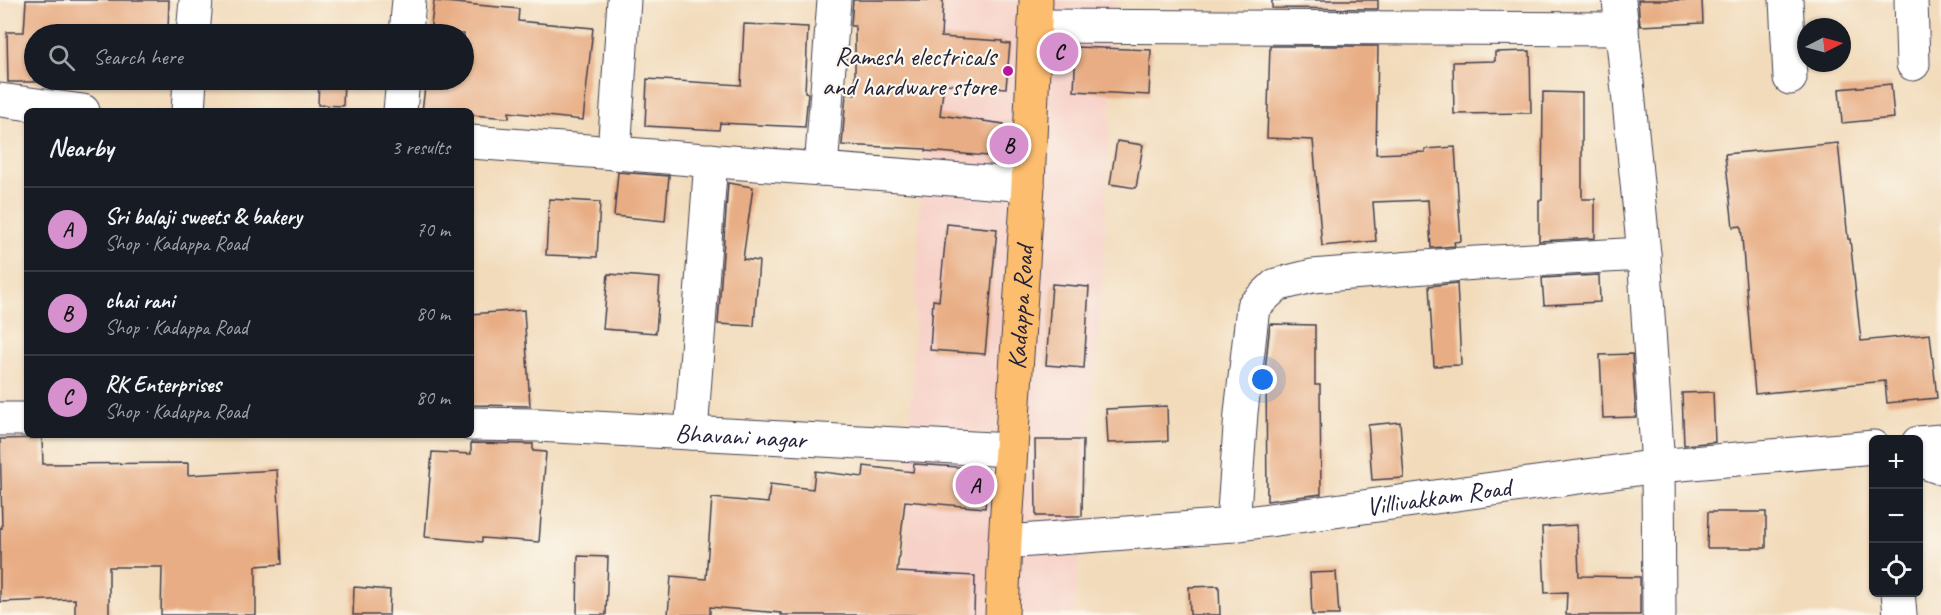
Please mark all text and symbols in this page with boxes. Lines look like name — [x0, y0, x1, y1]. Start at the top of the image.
north arrow — [1797, 18, 1851, 72]
search box — [24, 24, 474, 90]
pin: C — [1040, 29, 1078, 74]
place label: Ramesh electricals and hardware store — [822, 40, 998, 103]
icon: search — [45, 41, 78, 74]
text: Search here — [93, 43, 183, 71]
marker: Ramesh electricals and hardware store — [1001, 64, 1015, 78]
pin: B — [990, 122, 1028, 168]
text: Nearby — [48, 131, 113, 164]
text: 3 results — [391, 135, 450, 160]
text: Sri balaji sweets & bakery — [105, 203, 302, 231]
text: A — [62, 217, 73, 242]
text: 70 m — [416, 217, 450, 242]
text: Shop · Kadappa Road — [105, 231, 248, 256]
street label: Kadappa Road — [1000, 241, 1041, 371]
text: chai rani — [105, 287, 174, 315]
text: B — [62, 301, 73, 326]
text: 80 m — [416, 301, 450, 326]
text: Shop · Kadappa Road — [105, 315, 248, 340]
your location — [1248, 365, 1277, 394]
text: RK Enterprises — [105, 371, 221, 399]
text: C — [63, 385, 72, 410]
text: 80 m — [416, 385, 450, 410]
text: Shop · Kadappa Road — [105, 399, 248, 424]
street label: Bhavani nagar — [674, 416, 810, 456]
map controls — [1869, 435, 1923, 597]
button: + — [1869, 435, 1923, 489]
pin: A — [956, 462, 994, 508]
street label: Villivakkam Road — [1364, 470, 1517, 523]
button: − — [1869, 489, 1923, 543]
button: locate — [1869, 543, 1923, 597]

